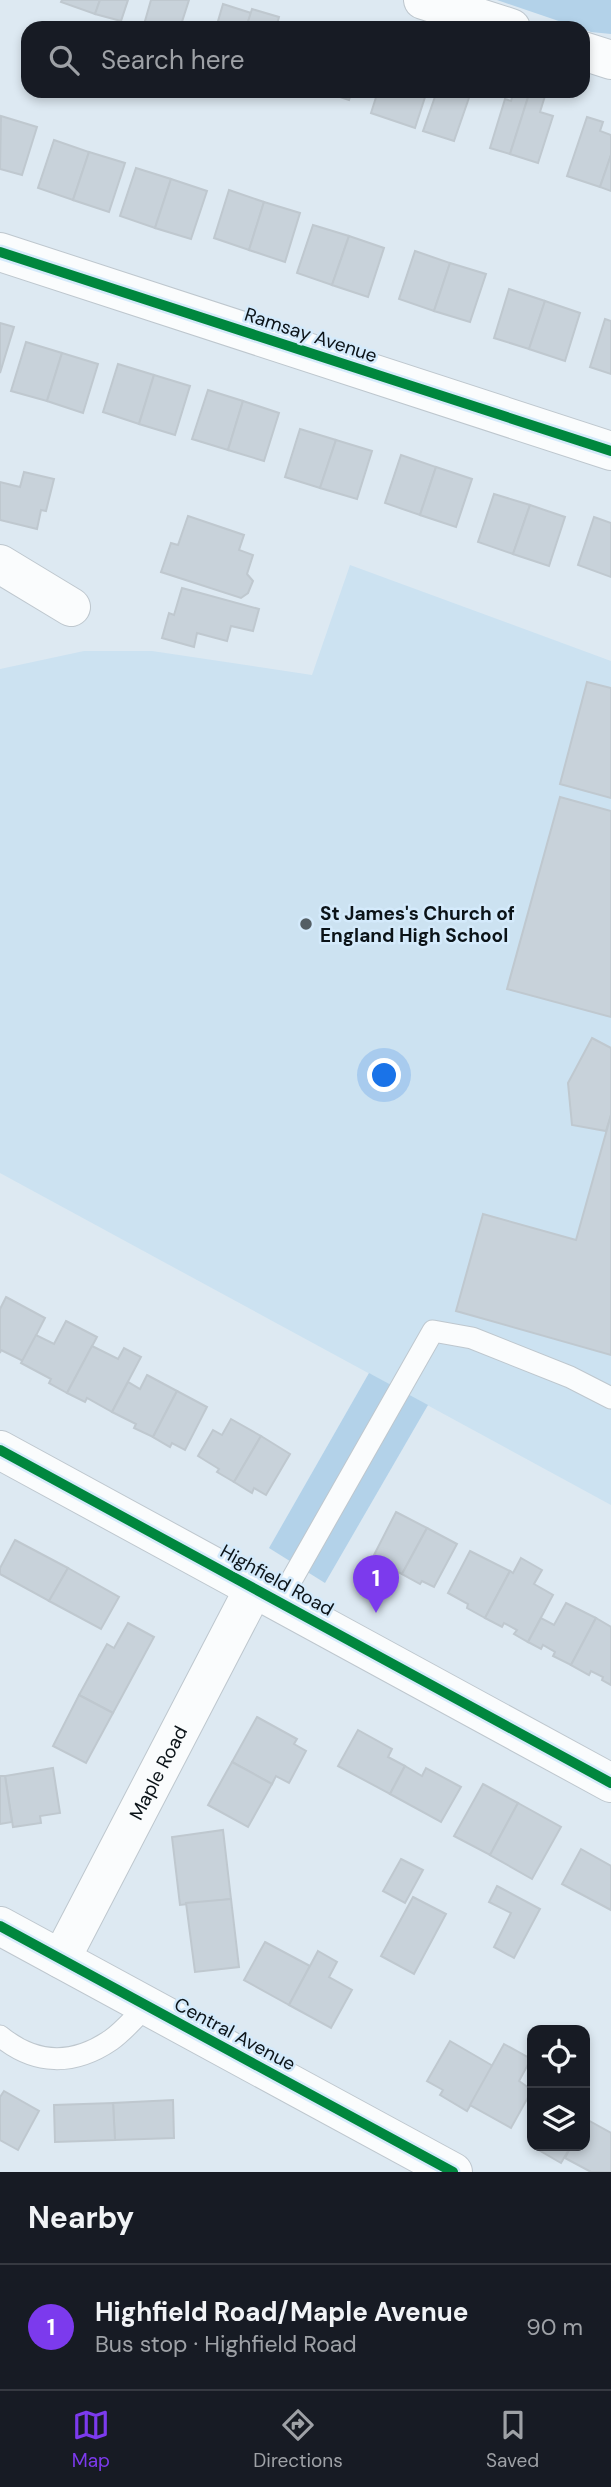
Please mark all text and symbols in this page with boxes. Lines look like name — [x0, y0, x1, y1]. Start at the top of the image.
search box — [21, 21, 590, 98]
icon: search — [45, 41, 83, 79]
text: Search here — [101, 43, 244, 77]
street label: Ramsay Avenue — [241, 302, 381, 368]
place label: St James's Church of England High School — [320, 901, 515, 948]
marker: St James's Church of England High School — [298, 916, 314, 932]
your location — [367, 1058, 401, 1092]
street label: Highfield Road — [216, 1539, 338, 1621]
pin: 1 — [353, 1555, 399, 1613]
street label: Maple Road — [123, 1721, 193, 1824]
street label: Central Avenue — [170, 1992, 300, 2076]
map controls — [527, 2025, 590, 2151]
button: locate — [527, 2025, 590, 2088]
button: layers — [527, 2088, 590, 2151]
text: Nearby — [28, 2198, 134, 2237]
text: Highfield Road/Maple Avenue — [95, 2295, 468, 2329]
text: 1 — [47, 2312, 55, 2342]
text: 90 m — [526, 2312, 583, 2342]
text: Bus stop · Highfield Road — [95, 2329, 357, 2359]
tab: Map — [72, 2406, 110, 2473]
tab: Directions — [253, 2406, 343, 2473]
tab: Saved — [486, 2406, 539, 2473]

